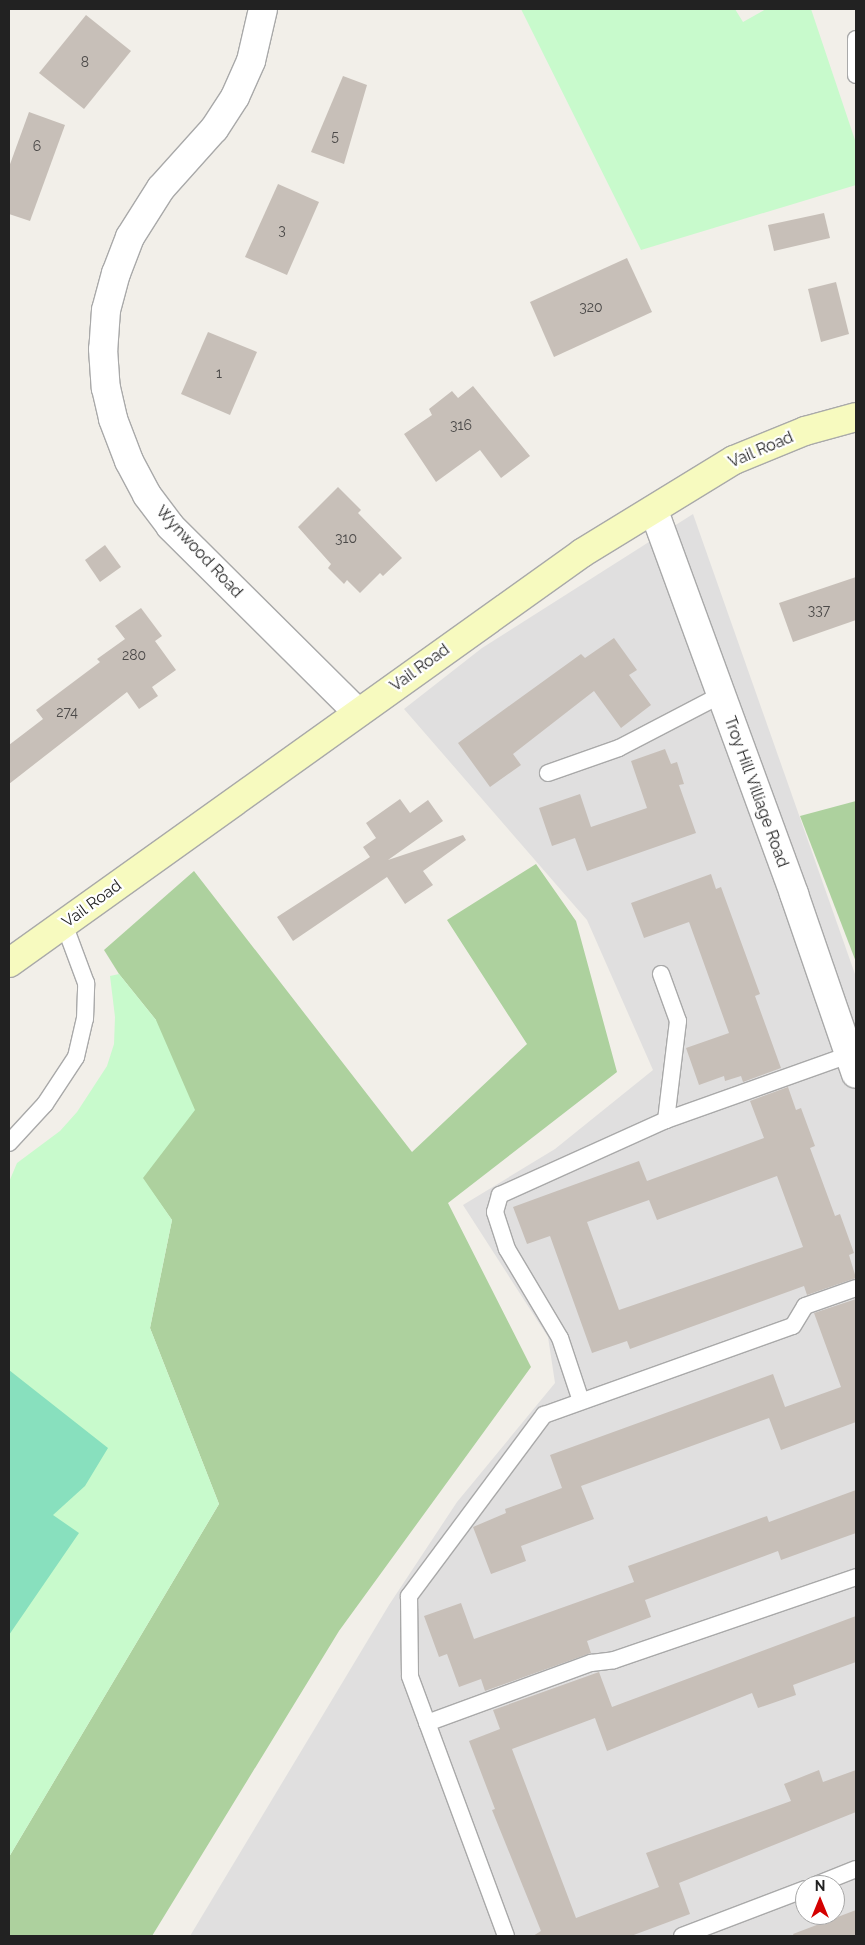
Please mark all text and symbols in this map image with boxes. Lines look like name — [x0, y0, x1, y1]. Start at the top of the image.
house number: 8 — [81, 54, 89, 70]
house number: 5 — [331, 128, 339, 144]
house number: 6 — [33, 138, 41, 154]
house number: 3 — [278, 222, 286, 238]
house number: 320 — [579, 299, 603, 315]
house number: 1 — [216, 365, 222, 381]
house number: 316 — [450, 417, 472, 433]
street label: Vail Road — [725, 428, 797, 472]
street label: Wynwood Road — [152, 502, 246, 602]
house number: 310 — [335, 530, 357, 546]
house number: 337 — [808, 602, 830, 618]
street label: Vail Road — [386, 640, 454, 696]
house number: 280 — [122, 647, 146, 663]
house number: 274 — [56, 704, 78, 720]
street label: Troy Hill Villiage Road — [719, 713, 793, 871]
street label: Vail Road — [58, 876, 126, 932]
north arrow — [795, 1875, 845, 1925]
text: N — [815, 1878, 825, 1894]

